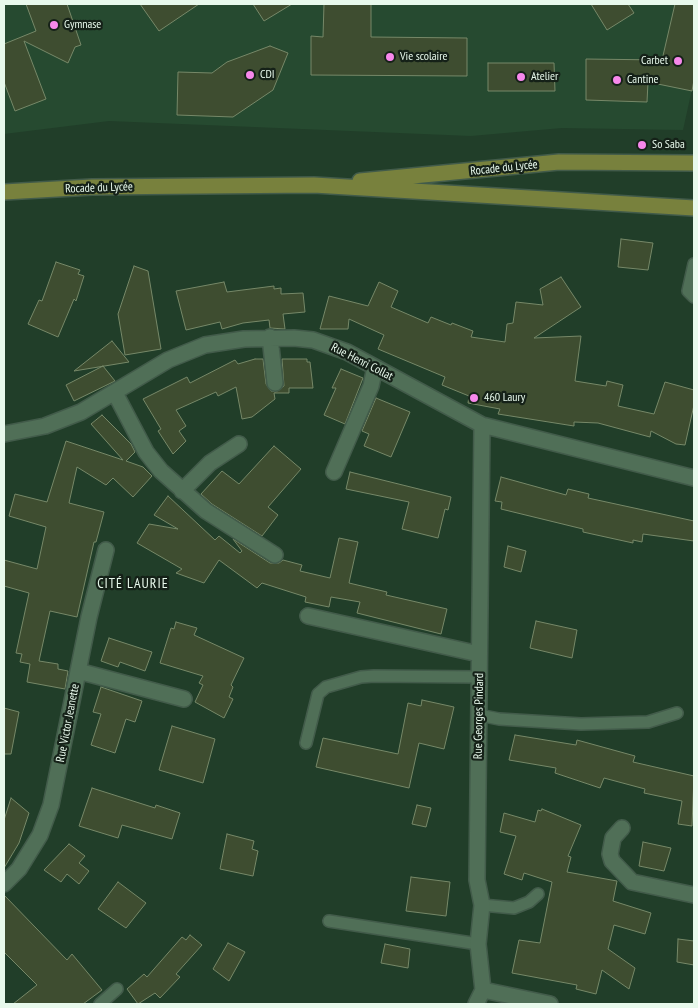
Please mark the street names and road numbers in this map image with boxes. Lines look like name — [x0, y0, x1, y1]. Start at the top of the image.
street label: Rocade du Lycée — [470, 157, 538, 179]
street label: Rocade du Lycée — [65, 180, 133, 196]
street label: Rue Henri Collat — [329, 340, 395, 384]
street label: Rue Georges Pindard — [471, 673, 487, 759]
street label: Rue Victor Jeanette — [53, 683, 83, 763]

